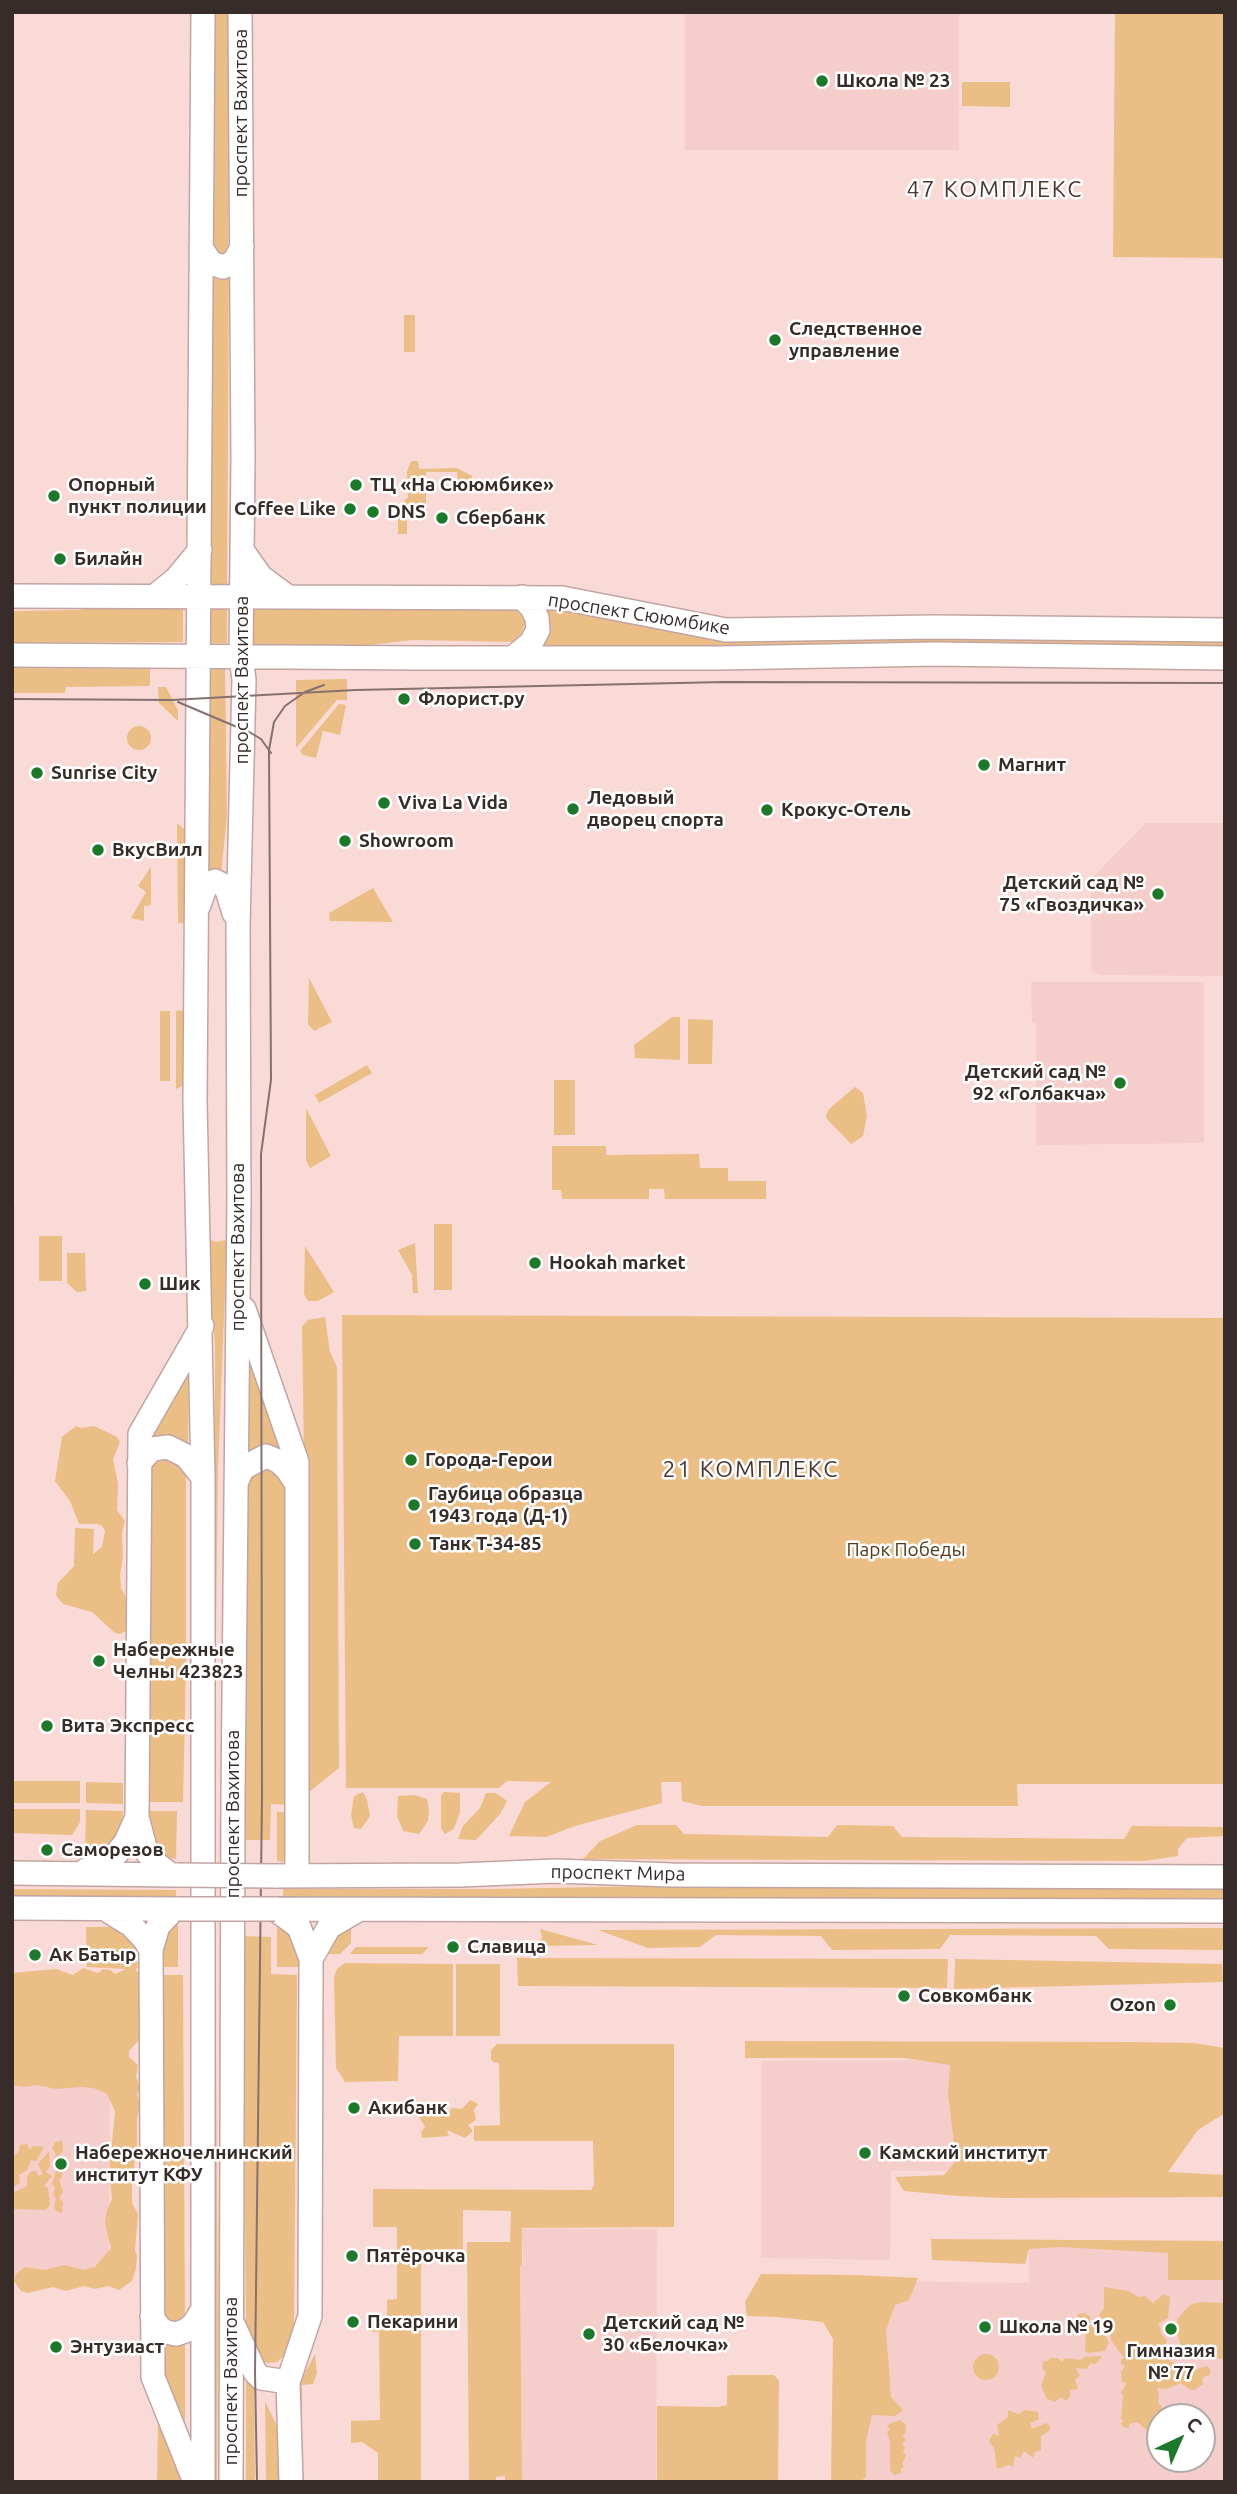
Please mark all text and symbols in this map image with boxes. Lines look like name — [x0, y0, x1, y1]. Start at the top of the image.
street label: проспект Вахитова — [230, 29, 252, 197]
place label: Школа № 23 — [836, 70, 950, 92]
marker: Школа № 23 — [814, 73, 830, 89]
district label: 47 КОМПЛЕКС — [908, 175, 1082, 203]
place label: Следственное управление — [789, 318, 922, 362]
marker: Следственное управление — [767, 332, 783, 348]
place label: Опорный пункт полиции — [68, 474, 207, 518]
place label: ТЦ «На Сююмбике» — [370, 474, 554, 496]
marker: ТЦ «На Сююмбике» — [348, 477, 364, 493]
marker: Опорный пункт полиции — [46, 488, 62, 504]
place label: Coffee Like — [234, 498, 336, 520]
marker: Coffee Like — [342, 501, 358, 517]
place label: DNS — [387, 501, 426, 523]
marker: DNS — [365, 504, 381, 520]
place label: Сбербанк — [456, 507, 545, 529]
marker: Сбербанк — [434, 510, 450, 526]
place label: Билайн — [74, 548, 143, 570]
marker: Билайн — [52, 551, 68, 567]
street label: проспект Сююмбике — [546, 588, 732, 640]
street label: проспект Вахитова — [231, 596, 253, 764]
place label: Флорист.ру — [418, 688, 525, 710]
marker: Флорист.ру — [396, 691, 412, 707]
place label: Магнит — [998, 754, 1066, 776]
marker: Магнит — [976, 757, 992, 773]
place label: Sunrise City — [51, 762, 157, 784]
marker: Sunrise City — [29, 765, 45, 781]
place label: Ледовый дворец спорта — [587, 787, 724, 831]
place label: Viva La Vida — [398, 792, 508, 814]
marker: Viva La Vida — [376, 795, 392, 811]
place label: Крокус-Отель — [781, 799, 911, 821]
marker: Ледовый дворец спорта — [565, 801, 581, 817]
marker: Крокус-Отель — [759, 802, 775, 818]
place label: Showroom — [359, 830, 454, 852]
marker: Showroom — [337, 833, 353, 849]
place label: ВкусВилл — [112, 839, 203, 861]
marker: ВкусВилл — [90, 842, 106, 858]
place label: Детский сад № 75 «Гвоздичка» — [999, 872, 1144, 916]
marker: Детский сад № 75 «Гвоздичка» — [1150, 886, 1166, 902]
place label: Детский сад № 92 «Голбакча» — [965, 1061, 1106, 1105]
marker: Детский сад № 92 «Голбакча» — [1112, 1075, 1128, 1091]
street label: проспект Вахитова — [227, 1163, 249, 1331]
place label: Hookah market — [549, 1252, 686, 1274]
marker: Hookah market — [527, 1255, 543, 1271]
place label: Шик — [159, 1273, 201, 1295]
marker: Шик — [137, 1276, 153, 1292]
place label: Города-Герои — [425, 1449, 553, 1471]
marker: Города-Герои — [403, 1452, 419, 1468]
district label: 21 КОМПЛЕКС — [664, 1455, 838, 1483]
place label: Гаубица образца 1943 года (Д-1) — [428, 1483, 583, 1527]
marker: Гаубица образца 1943 года (Д-1) — [406, 1497, 422, 1513]
place label: Танк Т-34-85 — [429, 1533, 542, 1555]
marker: Танк Т-34-85 — [407, 1536, 423, 1552]
park label: Парк Победы — [846, 1539, 966, 1561]
place label: Набережные Челны 423823 — [113, 1639, 244, 1683]
marker: Набережные Челны 423823 — [91, 1653, 107, 1669]
place label: Вита Экспресс — [61, 1715, 194, 1737]
marker: Вита Экспресс — [39, 1718, 55, 1734]
street label: проспект Вахитова — [222, 1730, 244, 1898]
place label: Саморезов — [61, 1839, 164, 1861]
marker: Саморезов — [39, 1842, 55, 1858]
street label: проспект Мира — [551, 1860, 685, 1886]
place label: Славица — [467, 1936, 546, 1958]
marker: Славица — [445, 1939, 461, 1955]
place label: Ак Батыр — [49, 1944, 136, 1966]
marker: Ак Батыр — [27, 1947, 43, 1963]
place label: Совкомбанк — [918, 1985, 1032, 2007]
marker: Совкомбанк — [896, 1988, 912, 2004]
place label: Ozon — [1109, 1994, 1156, 2016]
marker: Ozon — [1162, 1997, 1178, 2013]
place label: Акибанк — [368, 2097, 447, 2119]
marker: Акибанк — [346, 2100, 362, 2116]
place label: Набережночелнинский институт КФУ — [75, 2142, 293, 2186]
place label: Камский институт — [879, 2142, 1047, 2164]
marker: Камский институт — [857, 2145, 873, 2161]
marker: Набережночелнинский институт КФУ — [53, 2156, 69, 2172]
place label: Пятёрочка — [366, 2245, 465, 2267]
marker: Пятёрочка — [344, 2248, 360, 2264]
street label: проспект Вахитова — [220, 2297, 242, 2465]
place label: Пекарини — [367, 2311, 458, 2333]
place label: Детский сад № 30 «Белочка» — [603, 2312, 744, 2356]
marker: Пекарини — [345, 2314, 361, 2330]
place label: Школа № 19 — [999, 2316, 1113, 2338]
marker: Школа № 19 — [977, 2319, 993, 2335]
marker: Гимназия № 77 — [1163, 2321, 1179, 2337]
marker: Детский сад № 30 «Белочка» — [581, 2326, 597, 2342]
place label: Энтузиаст — [70, 2336, 164, 2358]
marker: Энтузиаст — [48, 2339, 64, 2355]
place label: Гимназия № 77 — [1126, 2340, 1216, 2384]
north arrow — [1146, 2403, 1216, 2473]
text: С — [1182, 2412, 1206, 2436]

